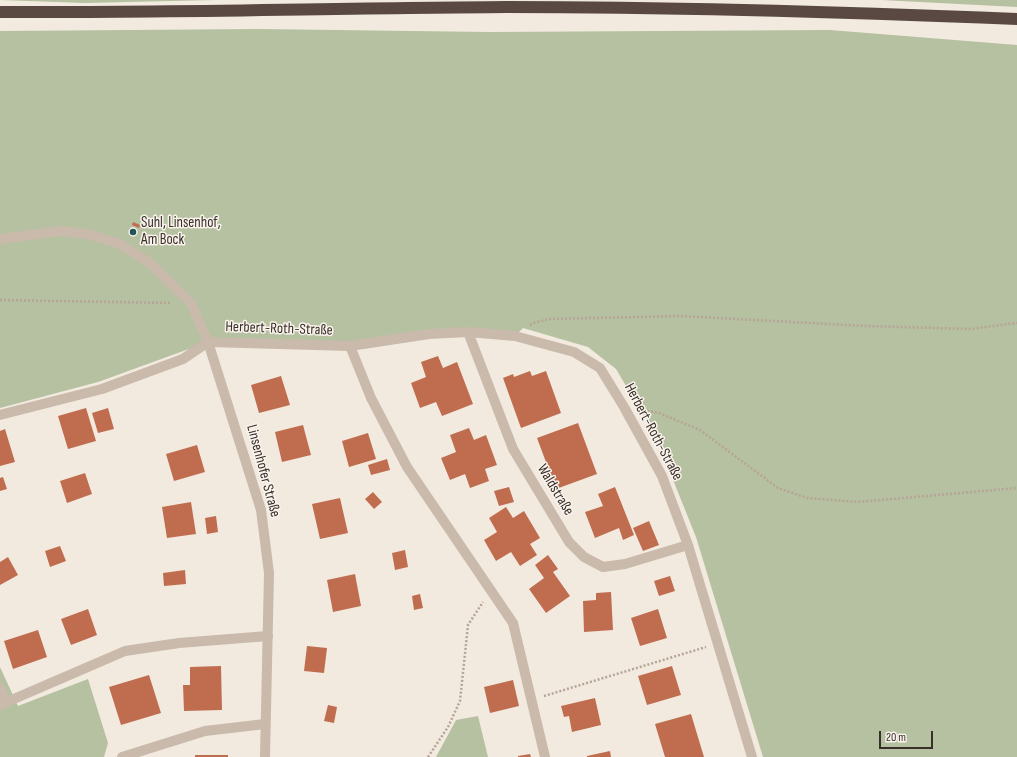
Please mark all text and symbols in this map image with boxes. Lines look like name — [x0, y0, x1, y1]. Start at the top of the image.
place label: Suhl, Linsenhof, Am Bock — [141, 214, 221, 249]
marker: Suhl, Linsenhof, Am Bock — [128, 227, 138, 237]
street label: Herbert-Roth-Straße — [225, 318, 333, 340]
street label: Herbert-Roth-Straße — [620, 380, 686, 484]
street label: Linsenhofer Straße — [242, 423, 284, 519]
street label: Waldstraße — [533, 461, 577, 519]
scale bar — [881, 723, 935, 749]
text: 20 m — [886, 730, 906, 745]

